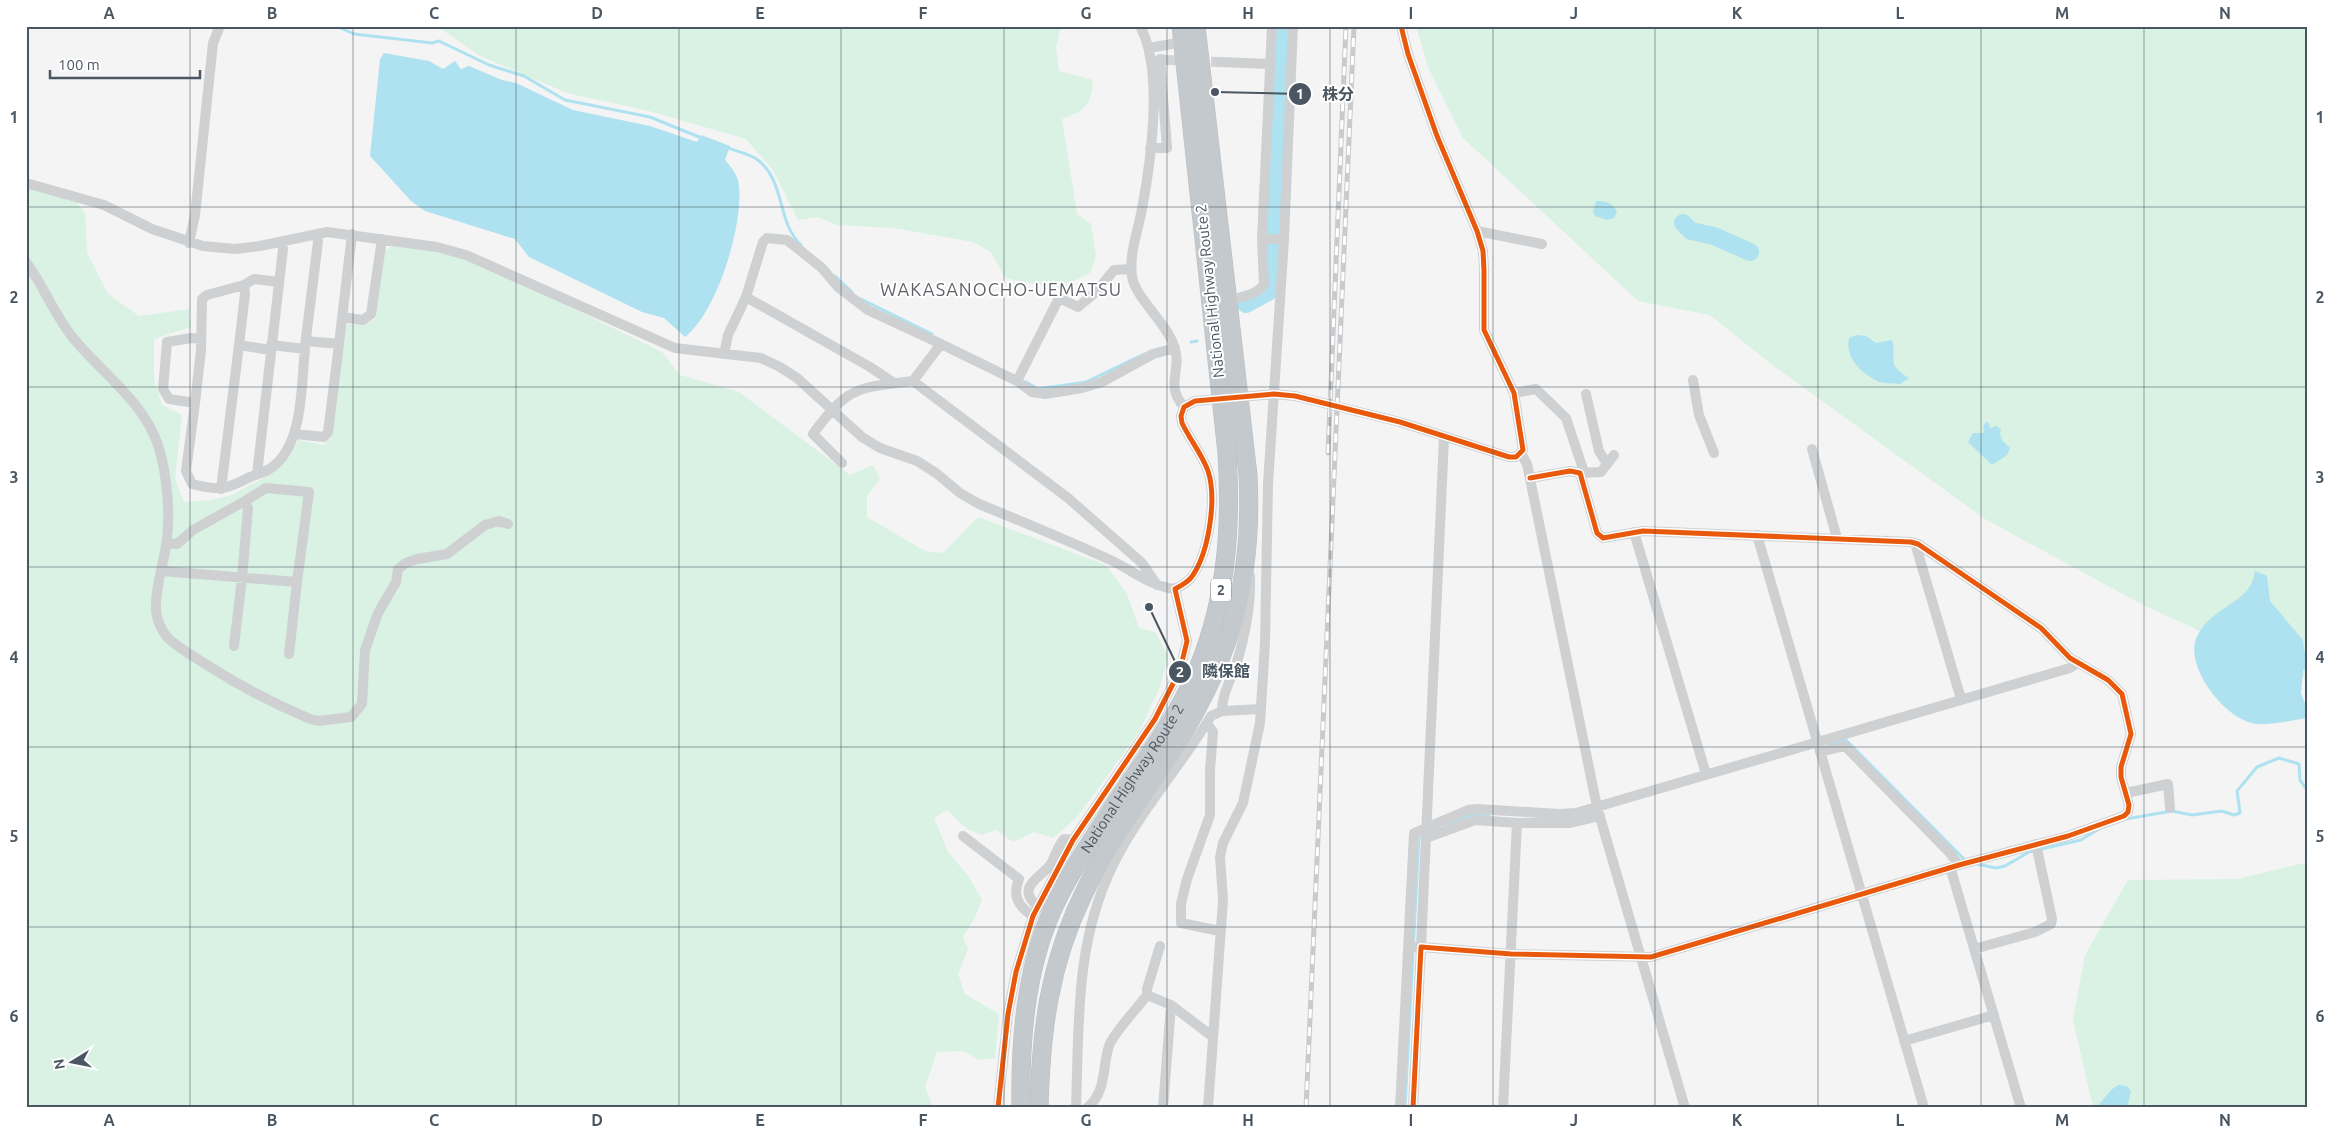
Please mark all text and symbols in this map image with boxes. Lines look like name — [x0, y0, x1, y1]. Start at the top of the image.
text: A — [103, 4, 115, 22]
text: B — [267, 4, 277, 22]
text: C — [429, 4, 439, 22]
text: D — [591, 4, 603, 22]
text: E — [755, 4, 765, 22]
text: F — [919, 4, 928, 22]
text: G — [1080, 4, 1092, 22]
text: H — [1242, 4, 1254, 22]
text: I — [1409, 4, 1413, 22]
text: J — [1570, 4, 1578, 22]
text: K — [1732, 4, 1743, 22]
text: L — [1896, 4, 1905, 22]
text: M — [2055, 4, 2069, 22]
text: N — [2219, 4, 2231, 22]
scale bar — [50, 48, 200, 80]
text: 100 m — [58, 56, 100, 73]
callout: 株分 — [1287, 79, 1364, 110]
text: 1 — [1296, 85, 1304, 102]
text: 株分 — [1322, 85, 1354, 103]
text: 1 — [9, 108, 19, 126]
text: 1 — [2315, 108, 2325, 126]
street label: National Highway Route 2 — [1192, 203, 1227, 379]
district label: WAKASANOCHO-UEMATSU — [880, 279, 1122, 299]
text: 2 — [9, 288, 19, 306]
text: 2 — [2315, 288, 2325, 306]
text: 3 — [9, 468, 19, 486]
text: 3 — [2315, 468, 2325, 486]
road number: 2 — [1211, 578, 1231, 602]
text: 4 — [9, 648, 19, 666]
text: 4 — [2315, 648, 2325, 666]
callout: 隣保館 — [1167, 656, 1260, 687]
text: 隣保館 — [1202, 662, 1250, 680]
text: 2 — [1176, 663, 1184, 680]
street label: National Highway Route 2 — [1077, 701, 1187, 856]
text: 5 — [9, 827, 19, 845]
text: 5 — [2315, 827, 2325, 845]
text: 6 — [9, 1007, 19, 1025]
text: 6 — [2315, 1007, 2325, 1025]
north arrow — [48, 1036, 98, 1086]
text: N — [50, 1058, 68, 1071]
text: A — [103, 1111, 115, 1129]
text: B — [267, 1111, 277, 1129]
text: C — [429, 1111, 439, 1129]
text: D — [591, 1111, 603, 1129]
text: E — [755, 1111, 765, 1129]
text: F — [919, 1111, 928, 1129]
text: G — [1080, 1111, 1092, 1129]
text: H — [1242, 1111, 1254, 1129]
text: I — [1409, 1111, 1413, 1129]
text: J — [1570, 1111, 1578, 1129]
text: K — [1732, 1111, 1743, 1129]
text: L — [1896, 1111, 1905, 1129]
text: M — [2055, 1111, 2069, 1129]
text: N — [2219, 1111, 2231, 1129]

